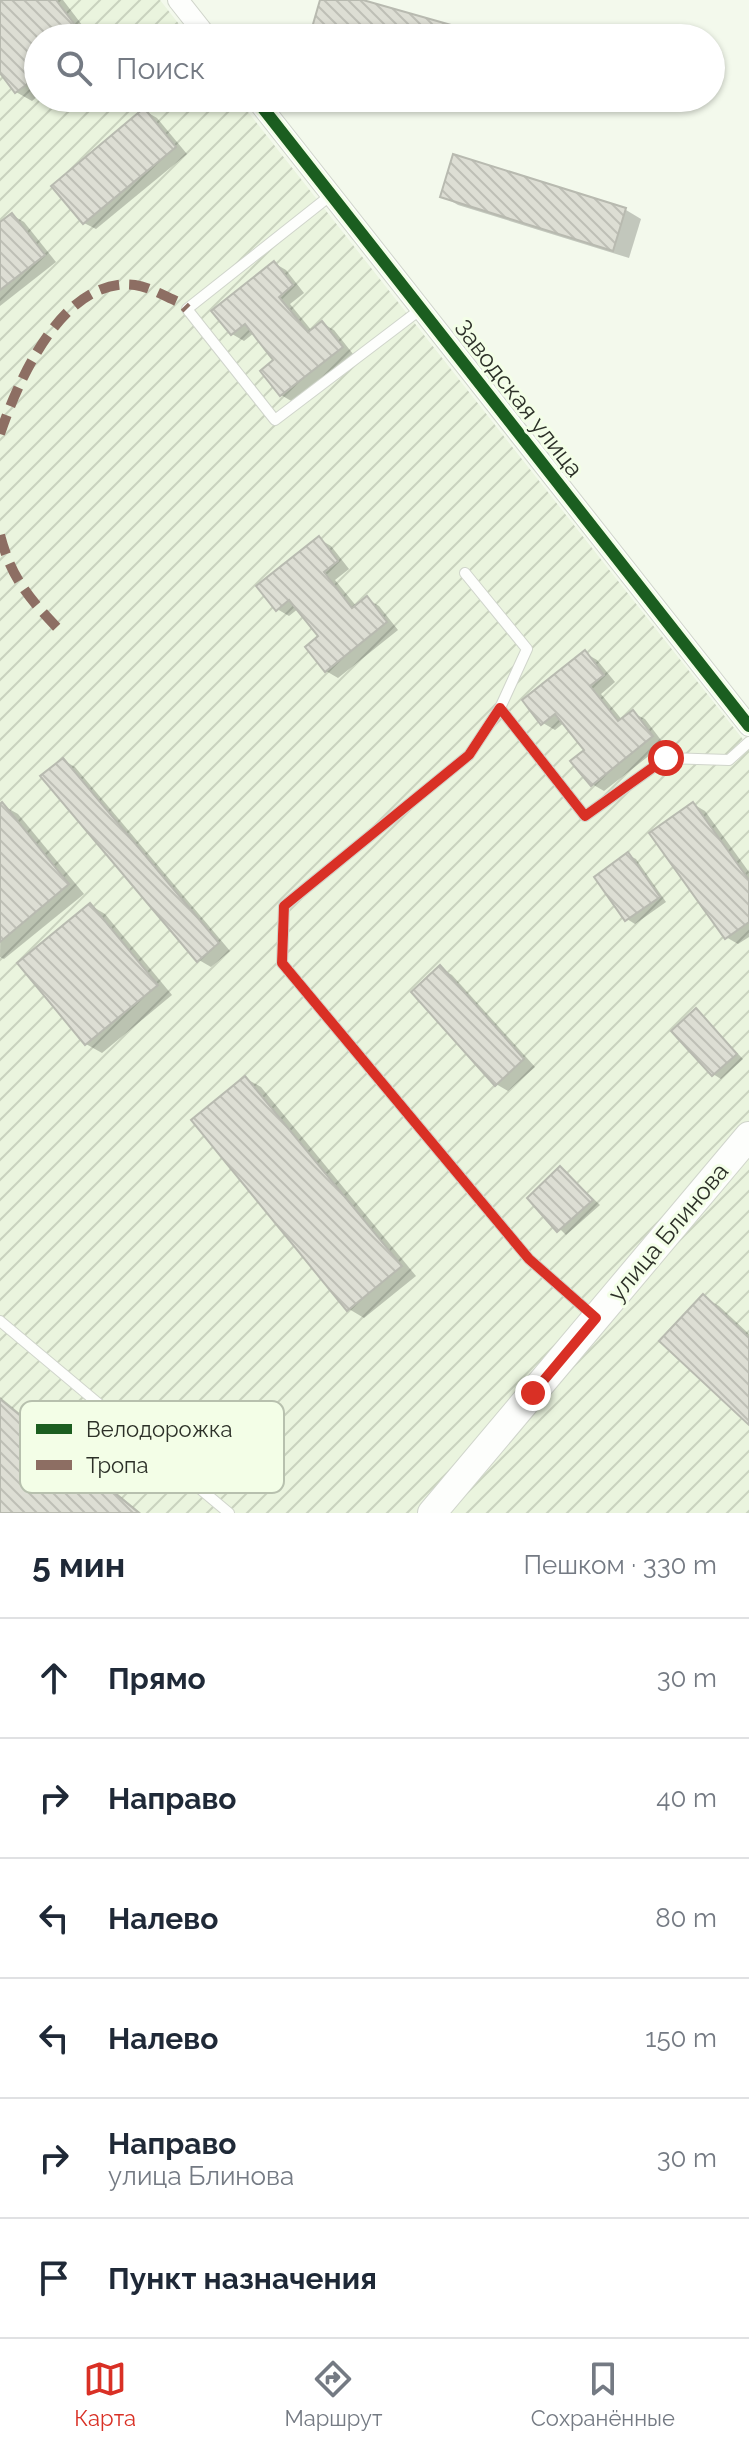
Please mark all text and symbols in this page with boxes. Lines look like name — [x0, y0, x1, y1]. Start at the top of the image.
search box — [24, 24, 725, 112]
icon: search — [52, 46, 96, 90]
text: Поиск — [116, 51, 205, 86]
street label: Заводская улица — [449, 314, 589, 482]
route start — [648, 740, 684, 776]
street label: улица Блинова — [602, 1157, 734, 1307]
route end — [515, 1375, 551, 1411]
legend — [20, 1401, 284, 1493]
text: Велодорожка — [86, 1416, 232, 1442]
text: Тропа — [86, 1452, 149, 1478]
text: 5 мин — [32, 1545, 125, 1585]
text: Пешком · 330 m — [524, 1550, 717, 1580]
icon: ahead — [32, 1656, 76, 1700]
text: Прямо — [108, 1661, 206, 1696]
text: 30 m — [657, 1663, 717, 1693]
icon: right — [32, 1776, 76, 1820]
text: Направо — [108, 1781, 237, 1816]
text: 40 m — [656, 1783, 717, 1813]
icon: left — [32, 1896, 76, 1940]
text: Налево — [108, 1901, 218, 1936]
text: 80 m — [655, 1903, 717, 1933]
icon: left — [32, 2016, 76, 2060]
text: Налево — [108, 2021, 218, 2056]
text: 150 m — [645, 2023, 717, 2053]
text: Направо — [108, 2126, 237, 2161]
icon: right — [32, 2136, 76, 2180]
text: 30 m — [657, 2143, 717, 2173]
text: улица Блинова — [108, 2161, 294, 2191]
icon: arrive — [32, 2256, 76, 2300]
text: Пункт назначения — [108, 2261, 377, 2296]
tab: Карта — [74, 2357, 136, 2431]
tab: Маршрут — [284, 2357, 382, 2431]
tab: Сохранённые — [531, 2357, 675, 2431]

